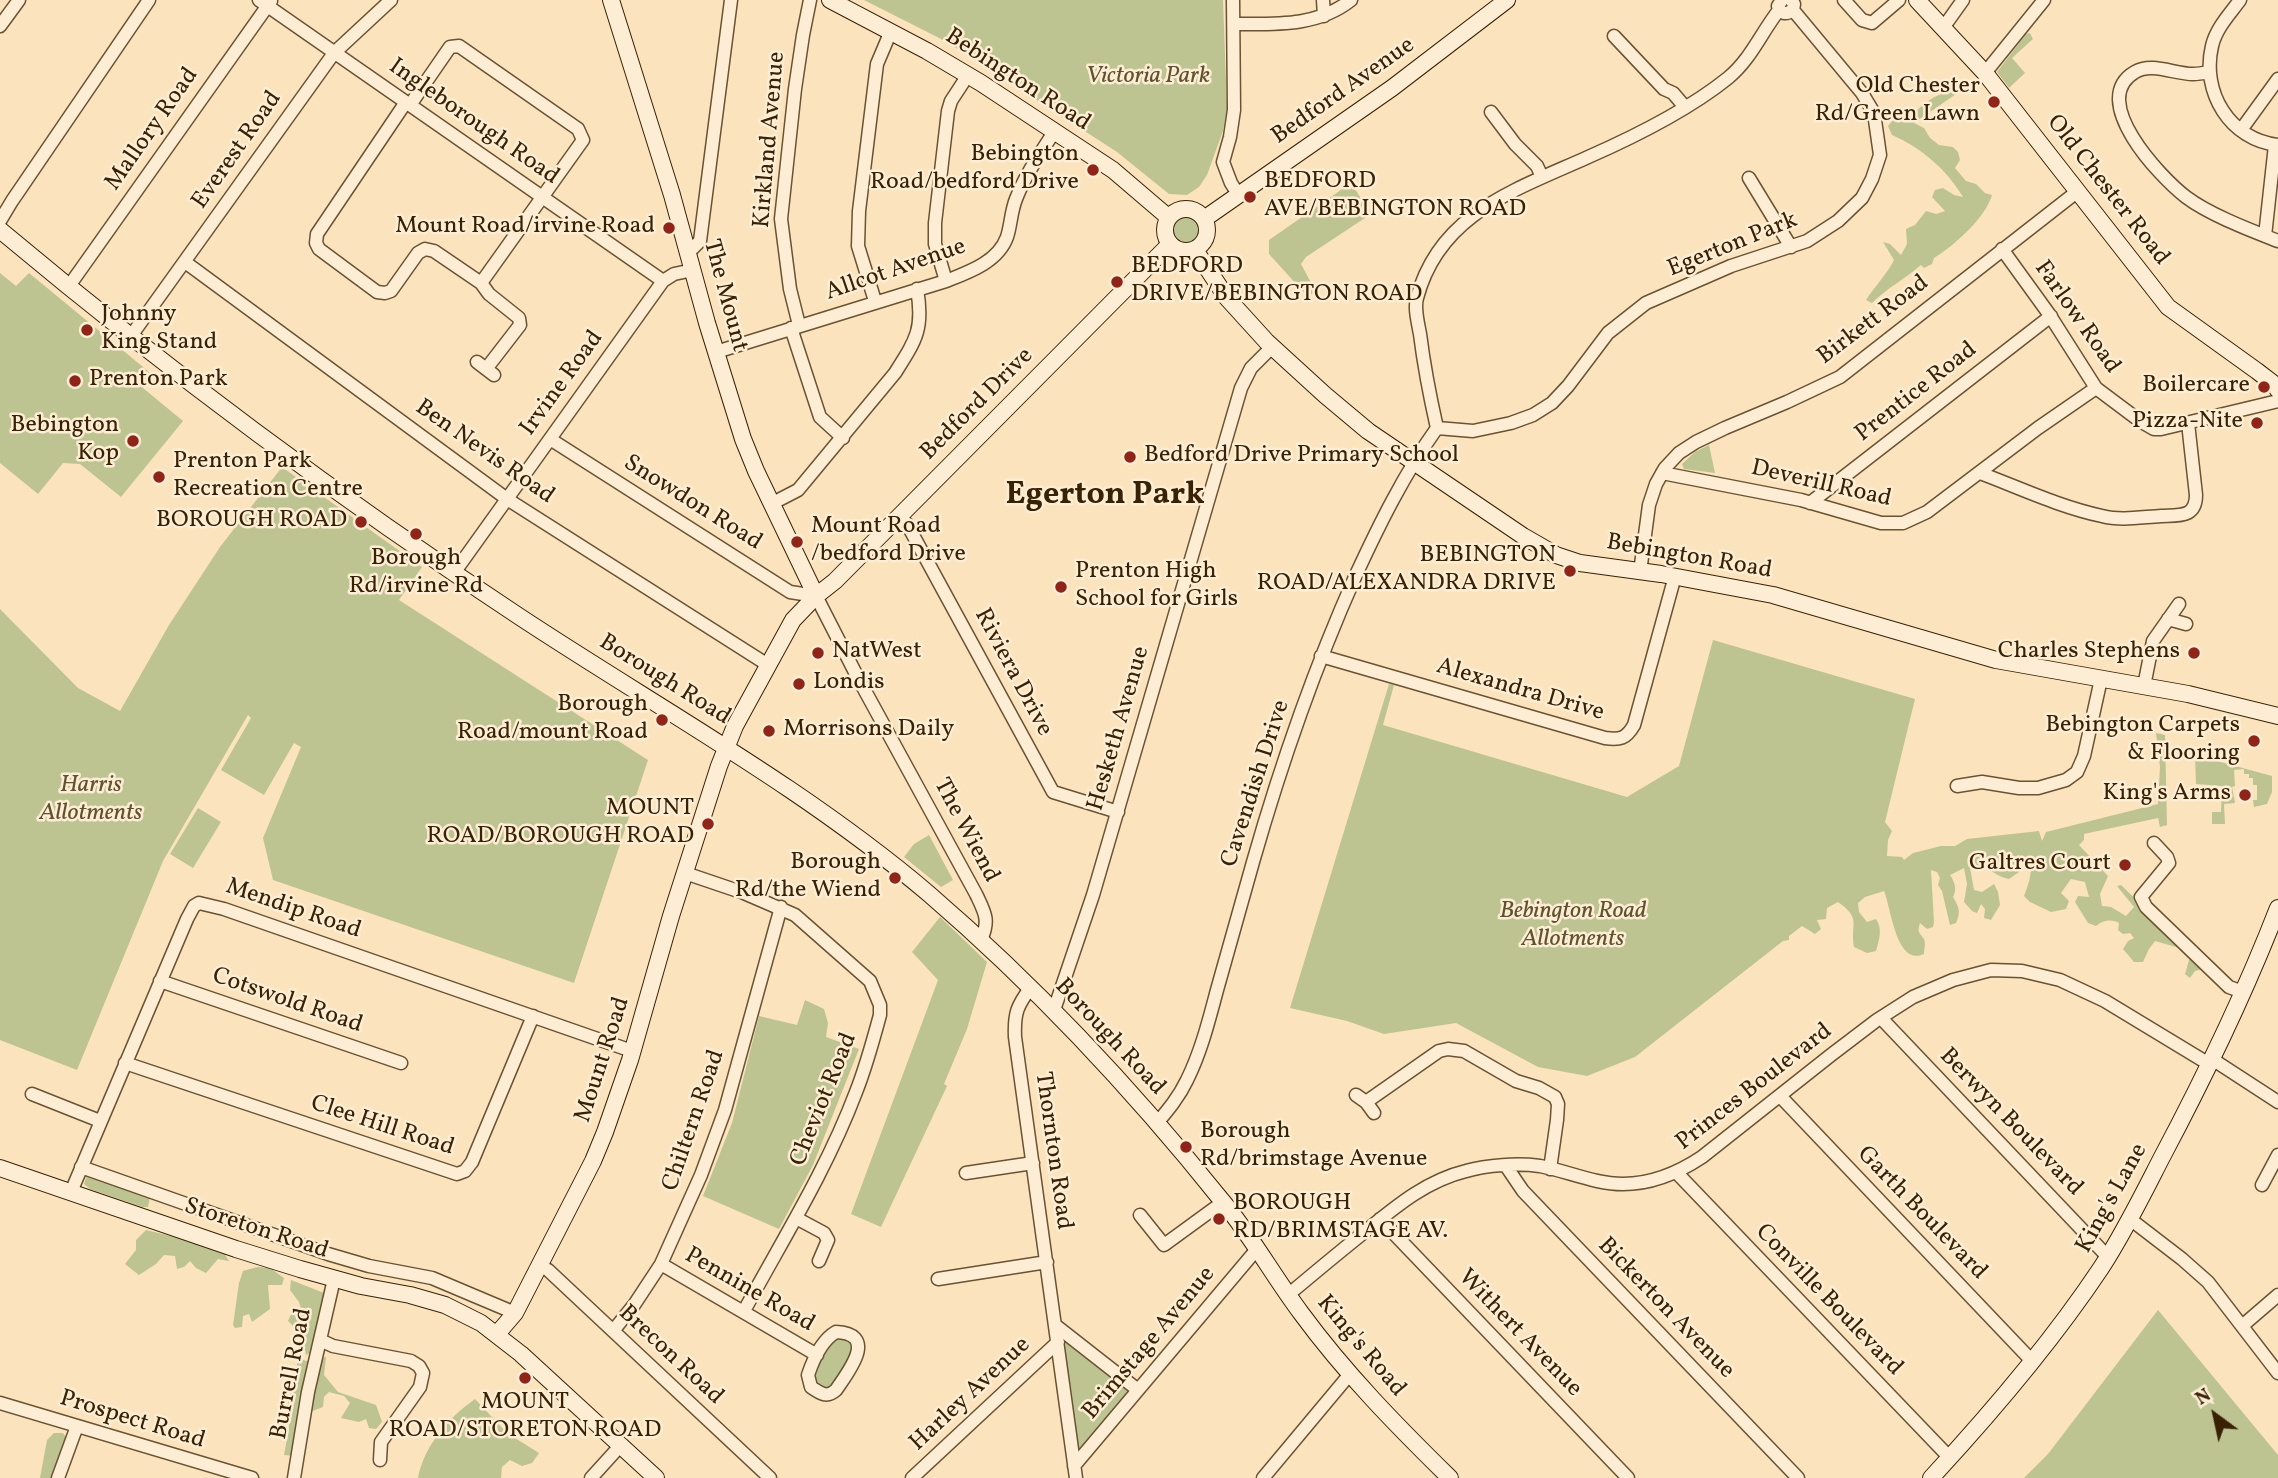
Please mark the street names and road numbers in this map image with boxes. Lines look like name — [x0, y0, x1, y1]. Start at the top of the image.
street label: Bebington Road — [939, 23, 1095, 139]
street label: Bedford Avenue — [1267, 32, 1421, 152]
street label: Kirkland Avenue — [749, 51, 793, 229]
street label: Ingleborough Road — [382, 53, 564, 193]
street label: Mallory Road — [100, 63, 206, 197]
street label: Everest Road — [187, 86, 289, 216]
street label: Old Chester Road — [2039, 110, 2175, 272]
street label: Egerton Park — [1664, 207, 1802, 285]
street label: Allcot Avenue — [822, 234, 970, 308]
street label: The Mount — [695, 237, 753, 355]
street label: Farlow Road — [2026, 256, 2126, 380]
street label: Birkett Road — [1813, 270, 1935, 372]
street label: Irvine Road — [515, 326, 611, 442]
street label: Prentice Road — [1850, 337, 1984, 449]
street label: Bedford Drive — [916, 343, 1040, 467]
street label: Ben Nevis Road — [409, 394, 559, 512]
street label: Snowdon Road — [617, 450, 767, 558]
street label: Deverill Road — [1748, 455, 1894, 515]
street label: Bebington Road — [1604, 529, 1774, 587]
street label: Riviera Drive — [966, 604, 1058, 742]
street label: Borough Road — [593, 629, 735, 733]
street label: Hesketh Avenue — [1083, 643, 1157, 815]
street label: Alexandra Drive — [1433, 653, 1607, 729]
street label: Cavendish Drive — [1216, 697, 1298, 871]
street label: The Wiend — [926, 774, 1004, 888]
street label: Mendip Road — [222, 873, 364, 947]
street label: Cotswold Road — [208, 963, 366, 1041]
street label: Borough Road — [1047, 973, 1171, 1103]
street label: Mount Road — [570, 994, 638, 1126]
street label: Princes Boulevard — [1671, 1018, 1839, 1158]
street label: Cheviot Road — [785, 1029, 865, 1171]
street label: Berwyn Boulevard — [1932, 1043, 2088, 1203]
street label: Chiltern Road — [657, 1047, 733, 1195]
street label: Thornton Road — [1027, 1070, 1077, 1232]
street label: Clee Hill Road — [307, 1090, 457, 1164]
street label: King's Lane — [2071, 1139, 2155, 1259]
street label: Garth Boulevard — [1850, 1141, 1992, 1287]
street label: Storeton Road — [180, 1193, 332, 1267]
street label: Conville Boulevard — [1748, 1219, 1908, 1383]
street label: Bickerton Avenue — [1590, 1232, 1740, 1386]
street label: Pennine Road — [679, 1242, 819, 1340]
street label: Brimstage Avenue — [1078, 1262, 1222, 1426]
street label: Withert Avenue — [1451, 1264, 1587, 1404]
street label: King's Road — [1309, 1290, 1411, 1404]
street label: Brecon Road — [611, 1300, 729, 1412]
street label: Burrell Road — [266, 1306, 320, 1442]
street label: Harley Avenue — [905, 1332, 1037, 1458]
street label: Prospect Road — [56, 1385, 208, 1457]

